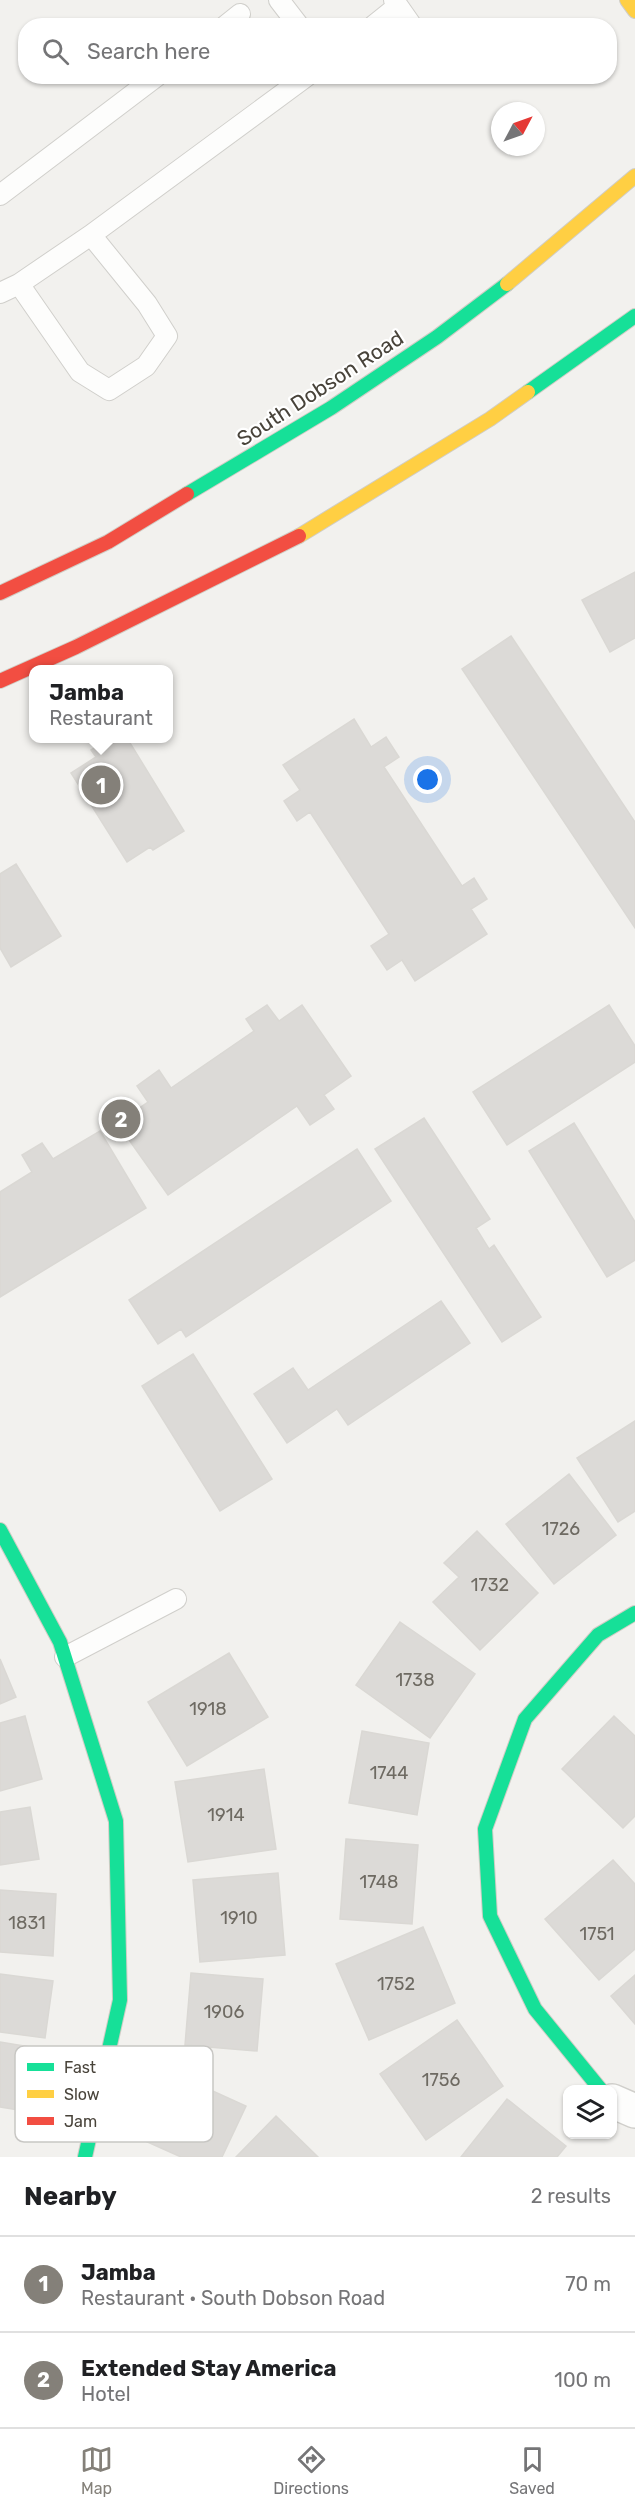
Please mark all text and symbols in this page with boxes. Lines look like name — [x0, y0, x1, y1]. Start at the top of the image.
search box — [18, 18, 617, 84]
icon: search — [39, 35, 72, 68]
text: Search here — [87, 38, 210, 65]
north arrow — [491, 102, 545, 156]
street label: South Dobson Road — [232, 325, 408, 451]
popup — [29, 665, 173, 743]
text: Jamba — [49, 679, 124, 706]
text: Restaurant — [49, 706, 153, 730]
pin: 1 — [82, 762, 120, 808]
your location — [413, 765, 442, 794]
pin: 2 — [102, 1096, 140, 1142]
house number: 1726 — [542, 1518, 580, 1540]
house number: 1732 — [471, 1574, 509, 1596]
house number: 1738 — [395, 1669, 435, 1691]
house number: 1918 — [189, 1698, 227, 1720]
house number: 1744 — [370, 1762, 408, 1784]
house number: 1914 — [207, 1804, 245, 1826]
house number: 1748 — [360, 1871, 398, 1893]
house number: 1910 — [220, 1907, 258, 1929]
house number: 1831 — [8, 1912, 46, 1934]
house number: 1751 — [579, 1923, 615, 1945]
house number: 1752 — [377, 1973, 415, 1995]
house number: 1906 — [204, 2001, 244, 2023]
legend — [15, 2046, 213, 2142]
text: Fast — [64, 2058, 96, 2077]
house number: 1756 — [422, 2069, 460, 2091]
text: Slow — [64, 2085, 100, 2104]
map controls — [563, 2085, 617, 2139]
button: layers — [563, 2085, 617, 2139]
text: Jam — [64, 2112, 97, 2131]
text: Nearby — [24, 2181, 117, 2212]
text: 2 results — [531, 2184, 611, 2208]
text: Jamba — [81, 2259, 156, 2286]
text: 1 — [39, 2272, 48, 2296]
text: 70 m — [565, 2272, 611, 2296]
text: Restaurant · South Dobson Road — [81, 2286, 385, 2310]
text: Extended Stay America — [81, 2355, 336, 2382]
text: 2 — [37, 2368, 50, 2392]
text: 100 m — [554, 2368, 611, 2392]
text: Hotel — [81, 2382, 131, 2406]
tab: Map — [80, 2443, 113, 2498]
tab: Directions — [273, 2443, 349, 2498]
tab: Saved — [509, 2443, 555, 2498]

